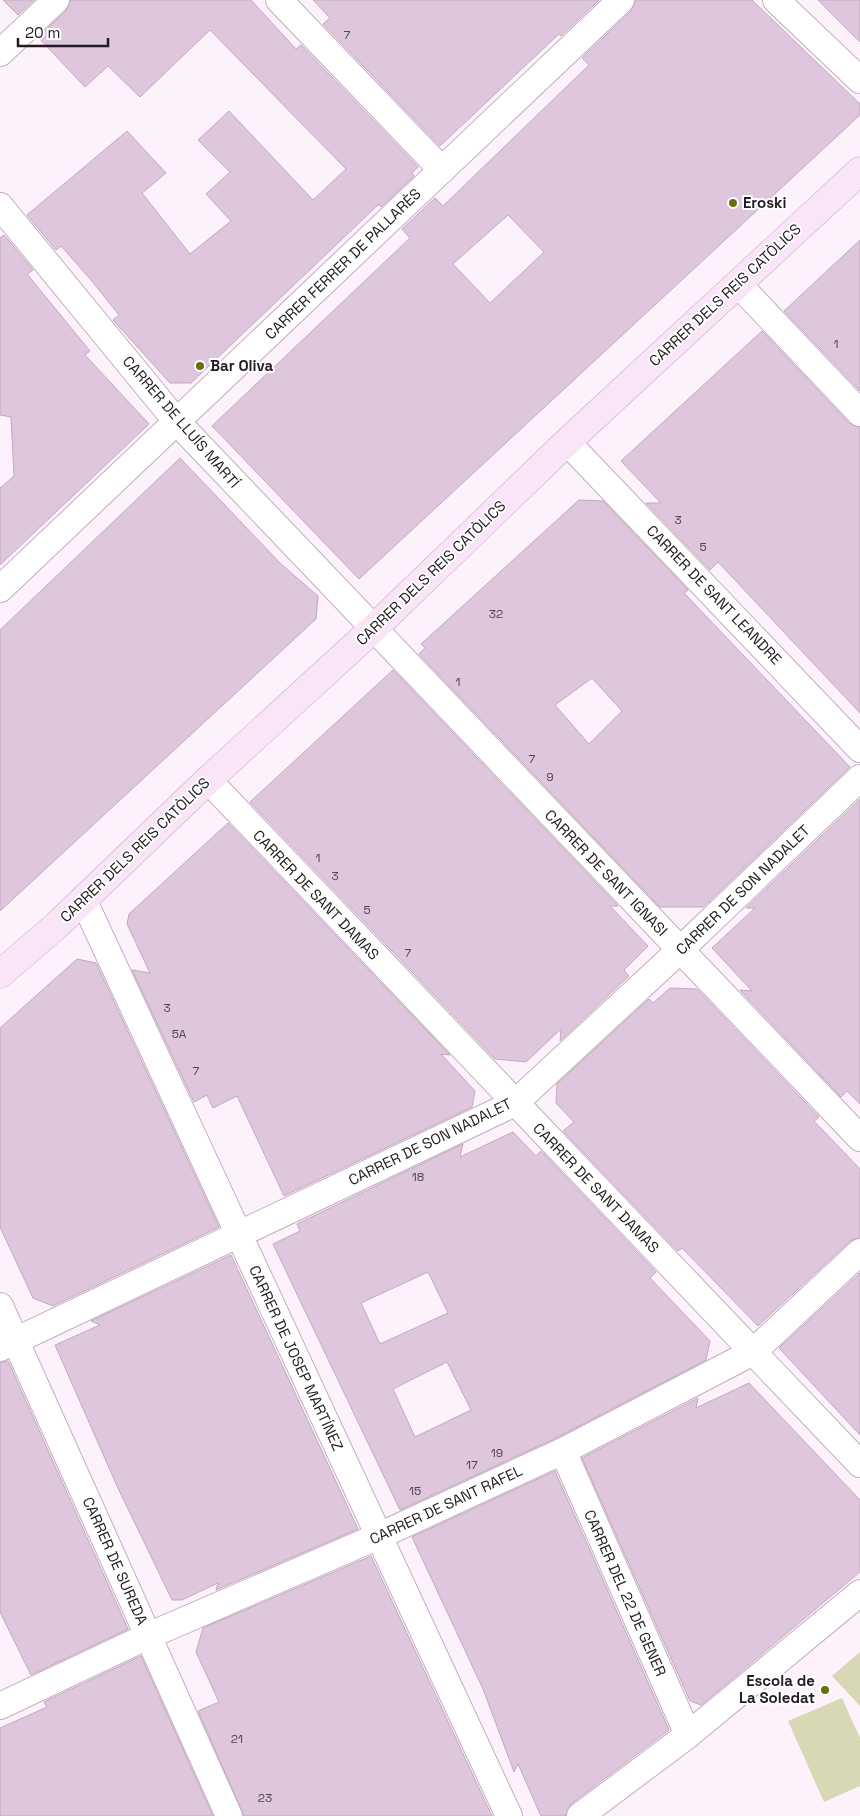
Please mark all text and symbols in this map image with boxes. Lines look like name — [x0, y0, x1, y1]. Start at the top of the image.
scale bar — [18, 15, 108, 47]
text: 20 m — [25, 23, 60, 42]
house number: 7 — [344, 27, 351, 43]
street label: CARRER FERRER DE PALLARÈS — [261, 184, 425, 343]
place label: Eroski — [743, 193, 786, 212]
marker: Eroski — [727, 197, 739, 209]
street label: CARRER DELS REIS CATÒLICS — [645, 219, 805, 370]
house number: 1 — [833, 336, 839, 352]
street label: CARRER DE LLUÍS MARTÍ — [119, 352, 244, 492]
place label: Bar Oliva — [210, 356, 274, 375]
marker: Bar Oliva — [194, 360, 206, 372]
street label: CARRER DELS REIS CATÒLICS — [352, 496, 509, 649]
house number: 3 — [674, 512, 682, 528]
street label: CARRER DE SANT LEANDRE — [643, 521, 786, 668]
house number: 5 — [699, 539, 707, 555]
house number: 32 — [489, 606, 503, 622]
house number: 1 — [455, 674, 461, 690]
house number: 7 — [529, 751, 536, 767]
house number: 9 — [546, 769, 554, 785]
street label: CARRER DELS REIS CATÒLICS — [56, 773, 213, 926]
street label: CARRER DE SANT IGNASI — [541, 805, 672, 940]
street label: CARRER DE SON NADALET — [672, 820, 814, 959]
street label: CARRER DE SANT DAMAS — [249, 826, 383, 964]
house number: 1 — [315, 850, 321, 866]
house number: 3 — [331, 868, 339, 884]
house number: 5 — [363, 902, 371, 918]
house number: 7 — [405, 945, 412, 961]
house number: 3 — [163, 1000, 171, 1016]
house number: 5A — [172, 1026, 187, 1042]
house number: 7 — [193, 1063, 200, 1079]
street label: CARRER DE SON NADALET — [345, 1094, 515, 1189]
street label: CARRER DE SANT DAMAS — [529, 1119, 663, 1257]
house number: 18 — [412, 1169, 424, 1185]
street label: CARRER DE JOSEP MARTÍNEZ — [245, 1262, 348, 1454]
house number: 19 — [491, 1445, 503, 1461]
house number: 17 — [466, 1457, 478, 1473]
street label: CARRER DE SANT RAFEL — [366, 1461, 525, 1548]
house number: 15 — [409, 1483, 421, 1499]
street label: CARRER DE SUREDA — [79, 1494, 152, 1628]
street label: CARRER DEL 22 DE GENER — [580, 1507, 671, 1679]
place label: Escola de La Soledat — [739, 1671, 815, 1707]
marker: Escola de La Soledat — [819, 1684, 831, 1696]
house number: 21 — [231, 1731, 243, 1747]
house number: 23 — [258, 1790, 272, 1806]

